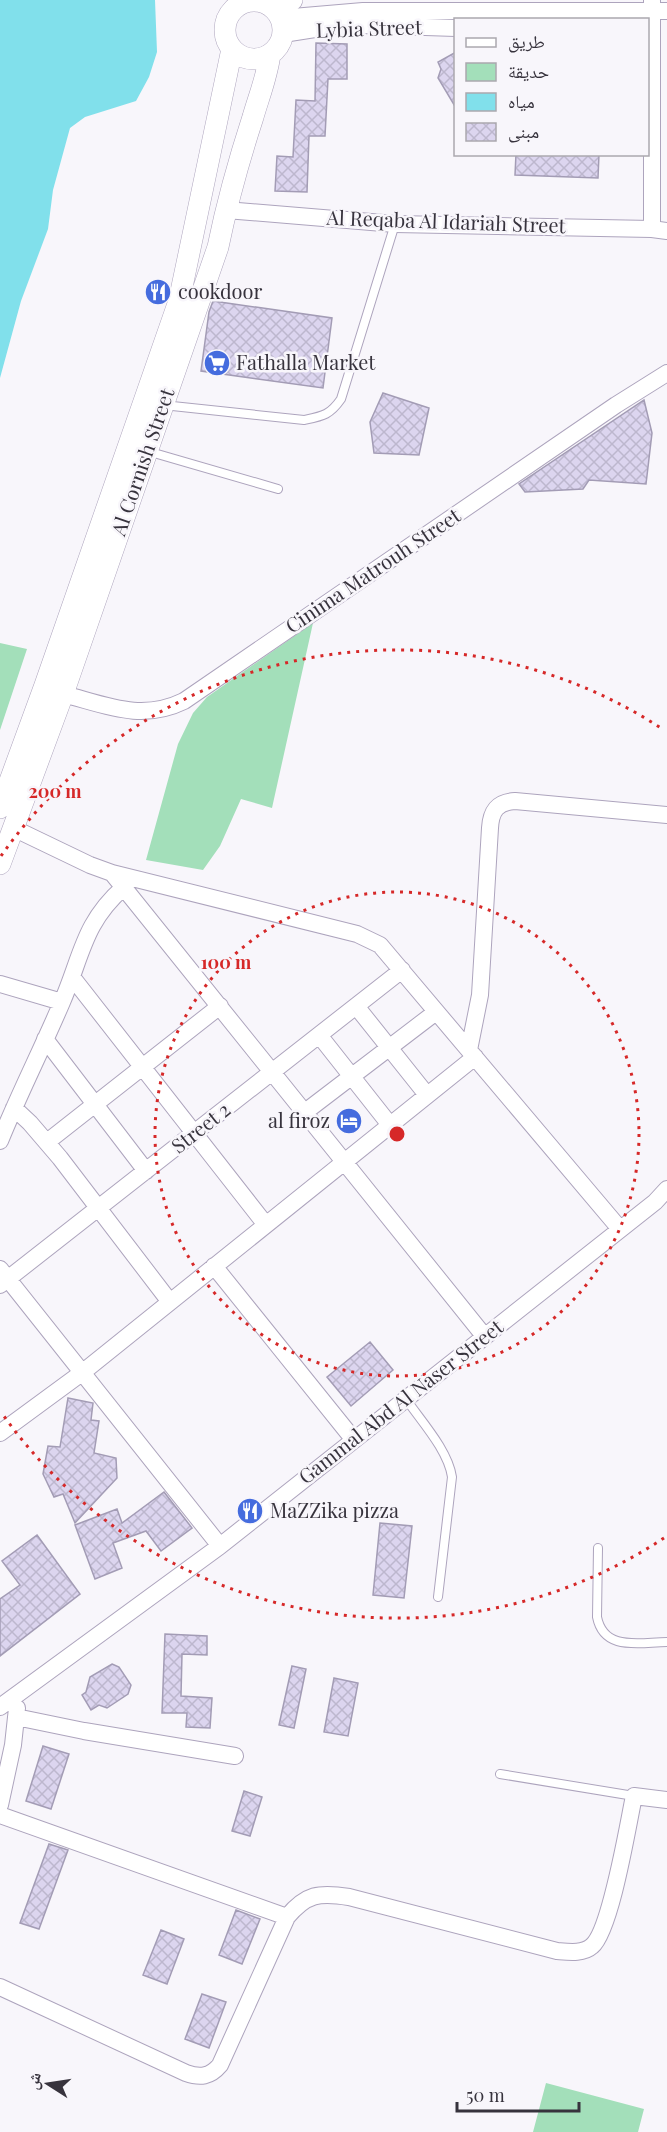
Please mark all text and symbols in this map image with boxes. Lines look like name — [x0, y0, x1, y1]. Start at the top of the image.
street label: Lybia Street — [315, 12, 423, 43]
legend — [454, 18, 649, 156]
text: طريق — [508, 29, 545, 53]
text: حديقة — [508, 59, 549, 83]
text: مياه — [508, 89, 535, 113]
text: مبنى — [508, 119, 539, 143]
street label: Al Reqaba Al Idariah Street — [325, 203, 567, 238]
restaurant icon: cookdoor — [143, 277, 173, 307]
place label: cookdoor — [178, 277, 262, 304]
supermarket icon: Fathalla Market — [202, 348, 232, 378]
place label: Fathalla Market — [236, 348, 376, 375]
street label: Al Cornish Street — [103, 383, 180, 540]
street label: Cinima Matrouh Street — [279, 501, 466, 638]
text: 200 m — [28, 779, 82, 803]
text: 100 m — [201, 950, 252, 974]
street label: Street 2 — [165, 1095, 235, 1158]
place label: al firoz — [268, 1106, 330, 1133]
hotel icon: al firoz — [334, 1106, 364, 1136]
centre of rings — [387, 1124, 407, 1144]
street label: Gammal Abd Al Naser Street — [292, 1312, 509, 1489]
restaurant icon: MaZZika pizza — [235, 1496, 265, 1526]
place label: MaZZika pizza — [270, 1496, 399, 1523]
north arrow — [18, 2054, 78, 2114]
text: ش — [21, 2070, 45, 2091]
scale bar — [457, 2075, 578, 2113]
text: 50 m — [466, 2083, 505, 2107]

